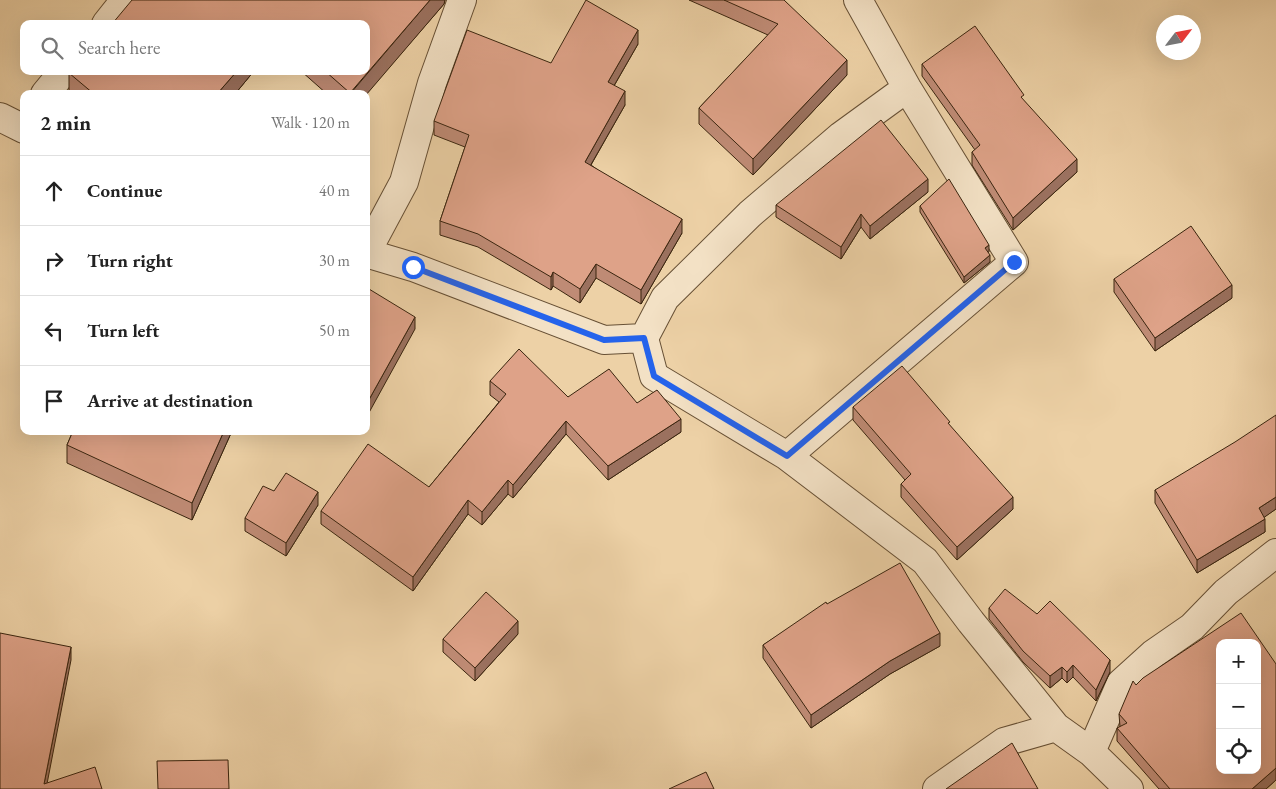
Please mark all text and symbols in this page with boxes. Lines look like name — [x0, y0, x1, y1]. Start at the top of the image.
north arrow — [1156, 15, 1201, 60]
search box — [20, 20, 370, 75]
icon: search — [38, 34, 66, 62]
text: Search here — [78, 35, 160, 60]
text: 2 min — [40, 109, 91, 136]
text: Walk · 120 m — [271, 112, 350, 133]
icon: ahead — [40, 177, 68, 205]
text: Continue — [87, 178, 162, 203]
text: 40 m — [319, 180, 350, 201]
icon: right — [40, 247, 68, 275]
text: Turn right — [87, 248, 173, 273]
text: 30 m — [319, 250, 350, 271]
route end — [1003, 251, 1026, 274]
route start — [402, 256, 425, 279]
icon: left — [40, 317, 68, 345]
text: Turn left — [87, 318, 159, 343]
text: 50 m — [319, 320, 350, 341]
icon: arrive — [40, 387, 68, 415]
text: Arrive at destination — [87, 388, 253, 413]
map controls — [1216, 639, 1261, 774]
button: + — [1216, 639, 1261, 684]
button: − — [1216, 684, 1261, 729]
button: locate — [1216, 729, 1261, 774]

